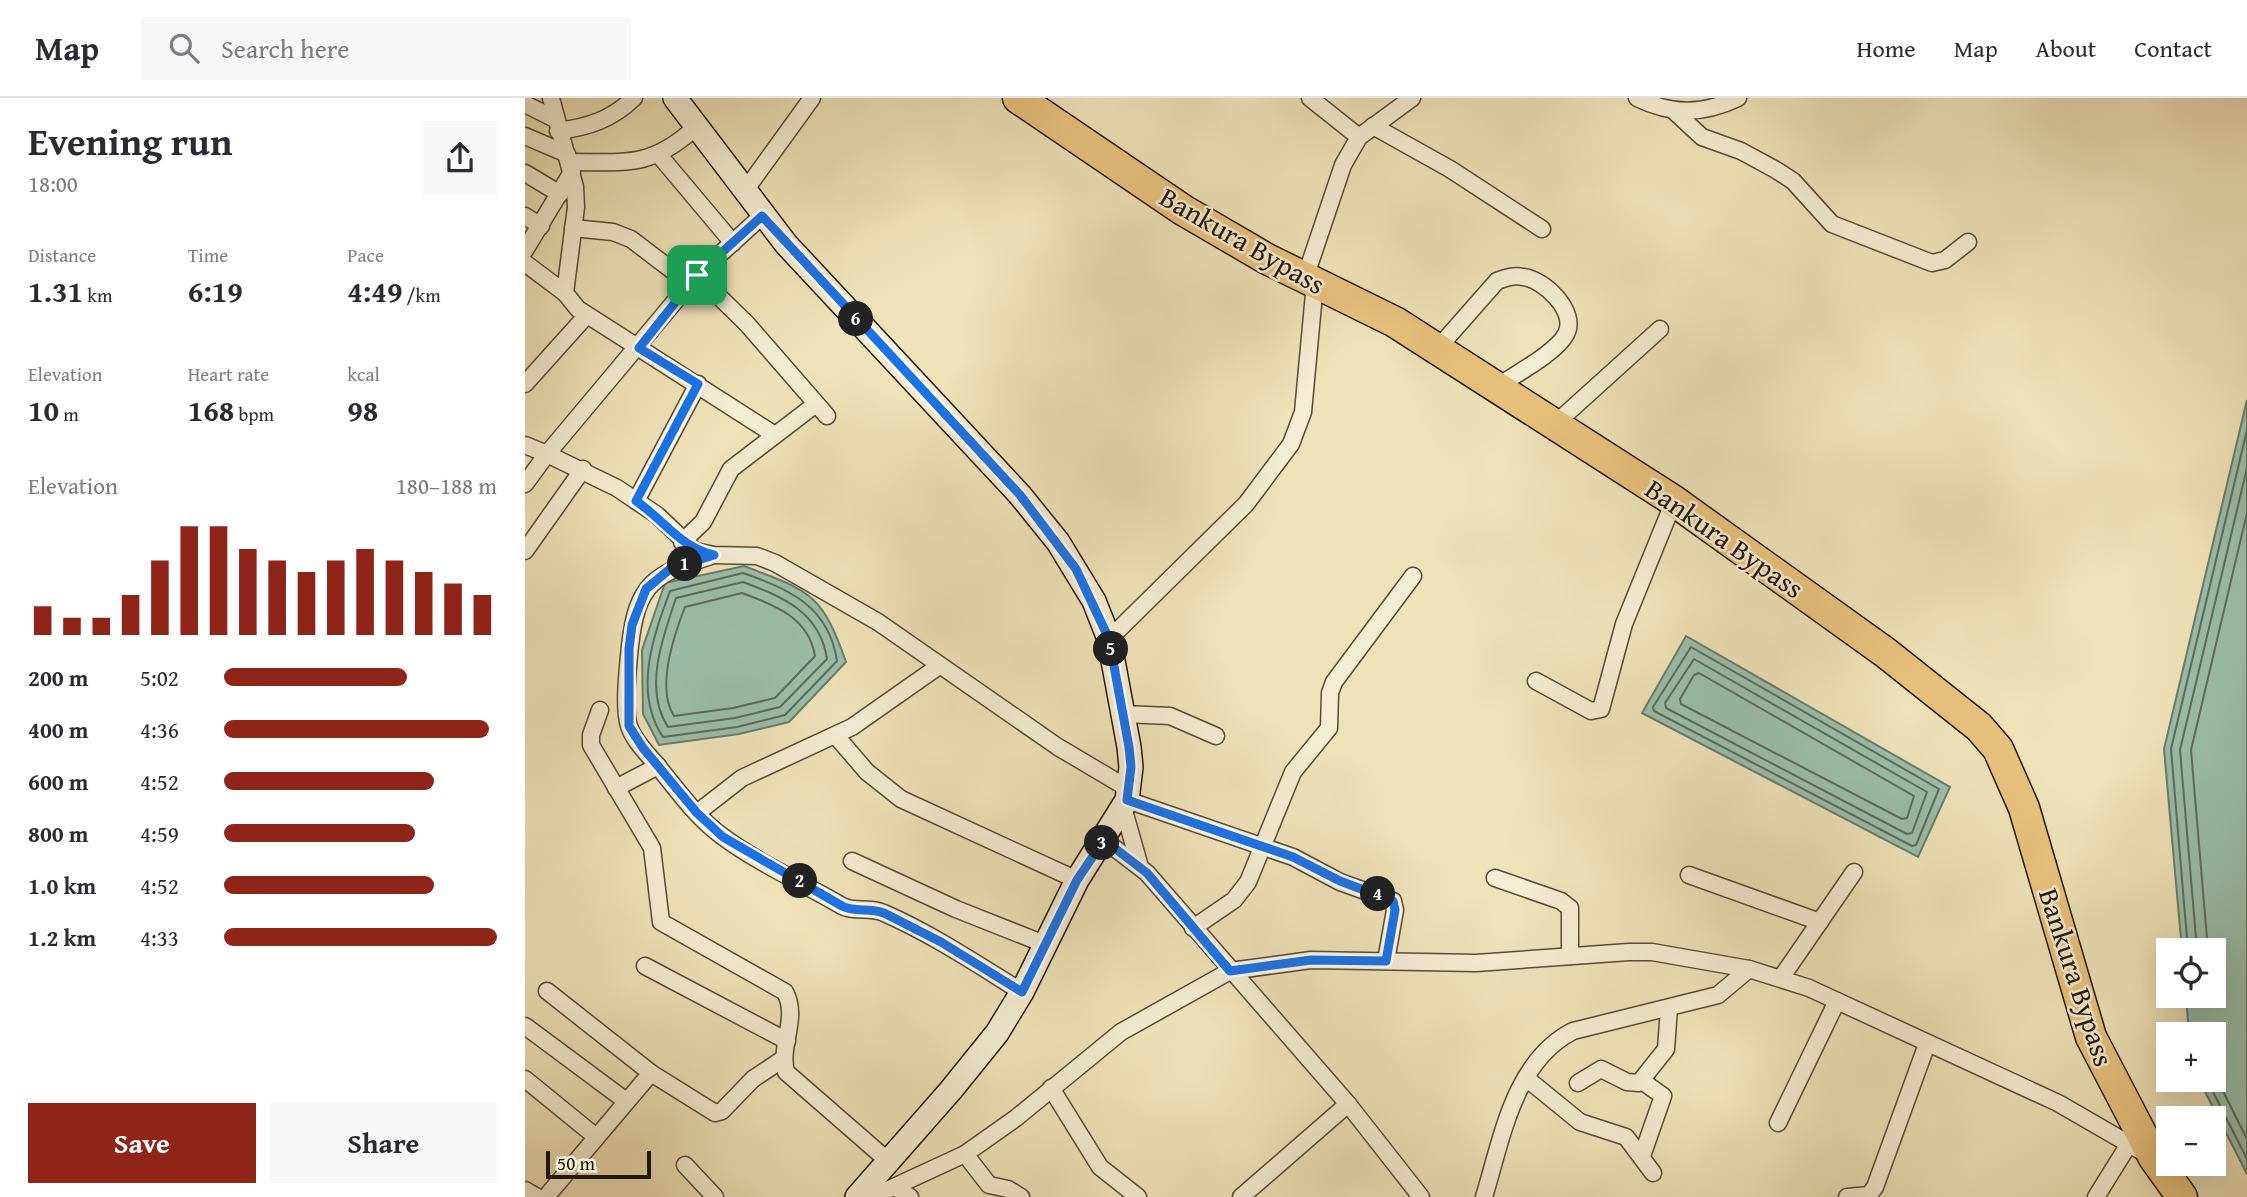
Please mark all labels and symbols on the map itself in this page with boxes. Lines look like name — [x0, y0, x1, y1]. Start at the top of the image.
street label: Bankura Bypass — [1153, 176, 1333, 304]
pin — [667, 245, 727, 305]
pin: 6 — [839, 302, 873, 336]
street label: Bankura Bypass — [1637, 468, 1813, 608]
pin: 1 — [667, 546, 703, 582]
pin: 5 — [1093, 632, 1129, 666]
pin: 3 — [1085, 826, 1119, 860]
pin: 2 — [783, 864, 817, 898]
pin: 4 — [1361, 876, 1395, 912]
street label: Bankura Bypass — [2029, 883, 2125, 1071]
scale bar — [546, 1148, 651, 1180]

